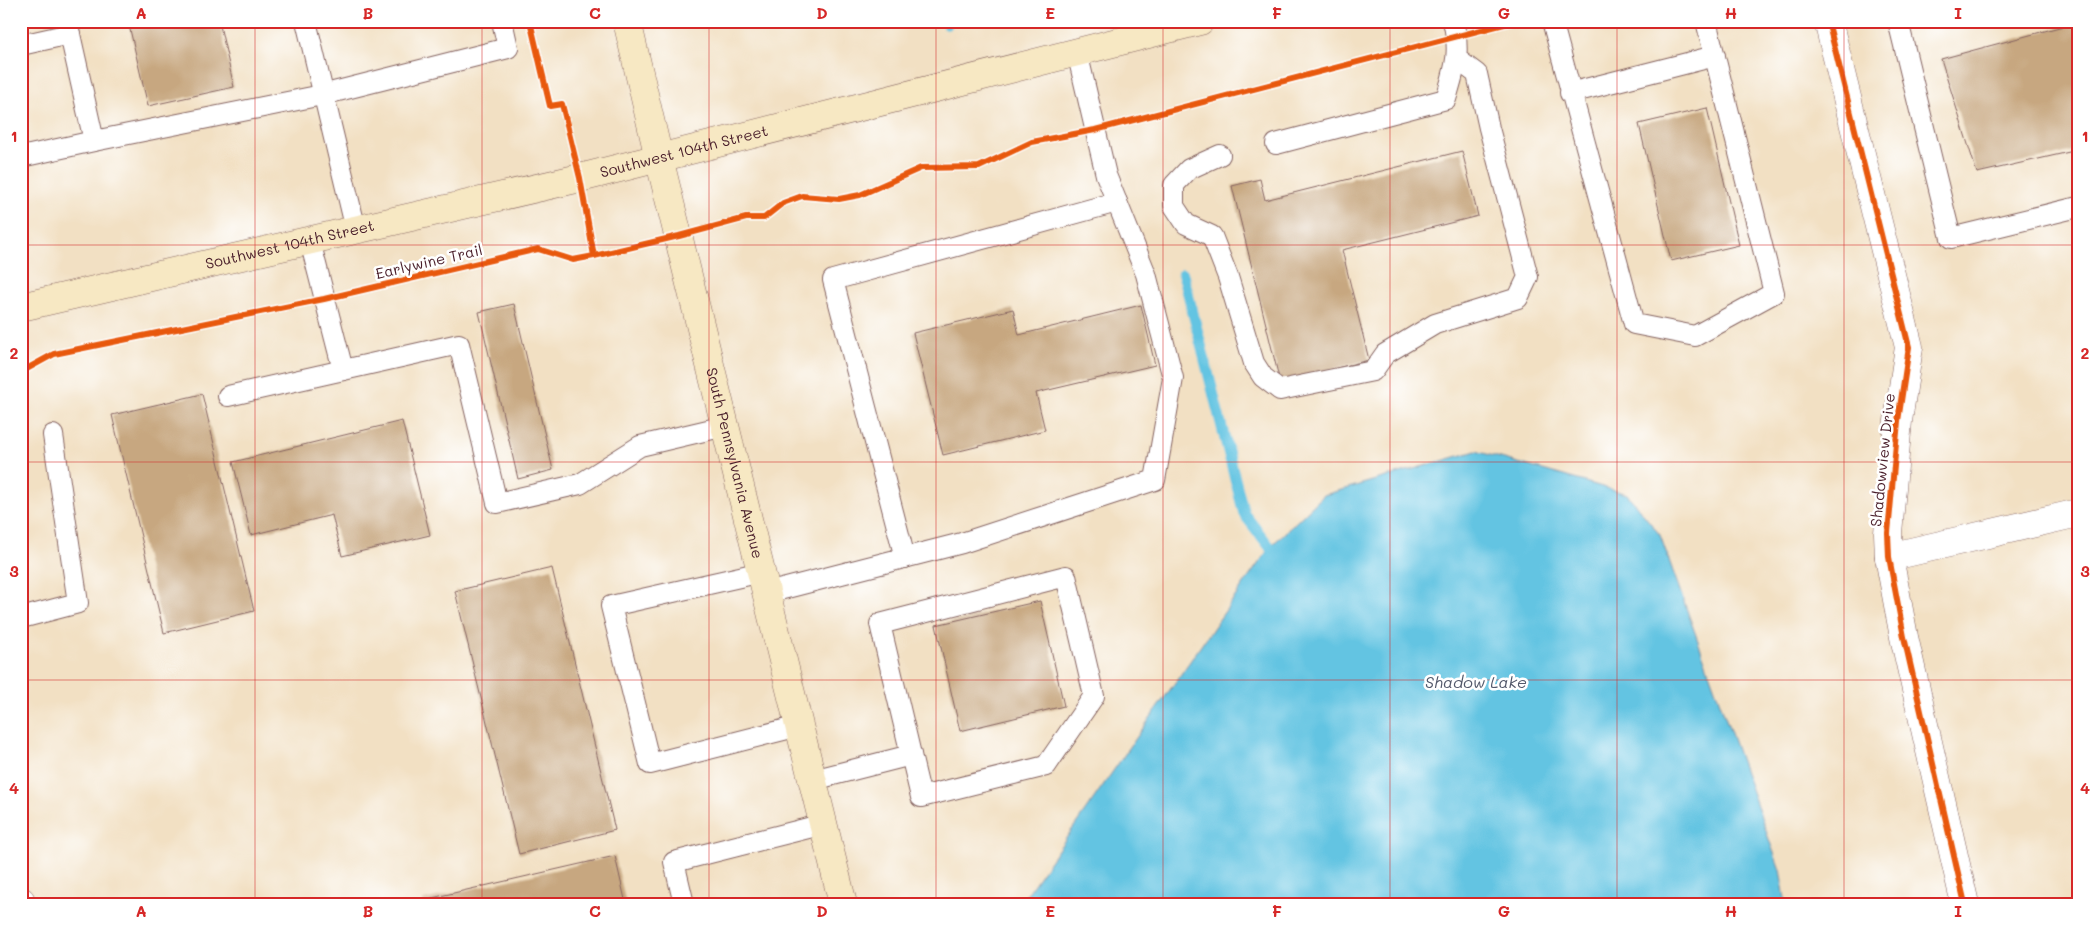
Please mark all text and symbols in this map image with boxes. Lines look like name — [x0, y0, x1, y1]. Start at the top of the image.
text: A — [135, 2, 147, 23]
text: B — [363, 2, 373, 23]
text: C — [589, 2, 601, 23]
text: D — [816, 2, 828, 23]
text: E — [1045, 2, 1055, 23]
text: F — [1272, 2, 1282, 23]
text: G — [1498, 2, 1510, 23]
text: H — [1725, 2, 1737, 23]
text: I — [1954, 2, 1962, 23]
street label: Southwest 104th Street — [598, 120, 770, 182]
text: 1 — [10, 125, 18, 146]
text: 1 — [2081, 125, 2089, 146]
street label: Southwest 104th Street — [203, 215, 376, 273]
street label: Earlywine Trail — [373, 239, 484, 283]
text: 2 — [10, 342, 19, 363]
text: 2 — [2081, 342, 2090, 363]
street label: South Pennsylvania Avenue — [702, 365, 768, 560]
street label: Shadowview Drive — [1865, 392, 1899, 528]
text: 3 — [9, 560, 19, 581]
text: 3 — [2080, 560, 2090, 581]
water label: Shadow Lake — [1425, 671, 1527, 692]
text: 4 — [9, 777, 19, 798]
text: 4 — [2080, 777, 2090, 798]
text: A — [135, 900, 147, 921]
text: B — [363, 900, 373, 921]
text: C — [589, 900, 601, 921]
text: D — [816, 900, 828, 921]
text: E — [1045, 900, 1055, 921]
text: F — [1272, 900, 1282, 921]
text: G — [1498, 900, 1510, 921]
text: H — [1725, 900, 1737, 921]
text: I — [1954, 900, 1962, 921]

